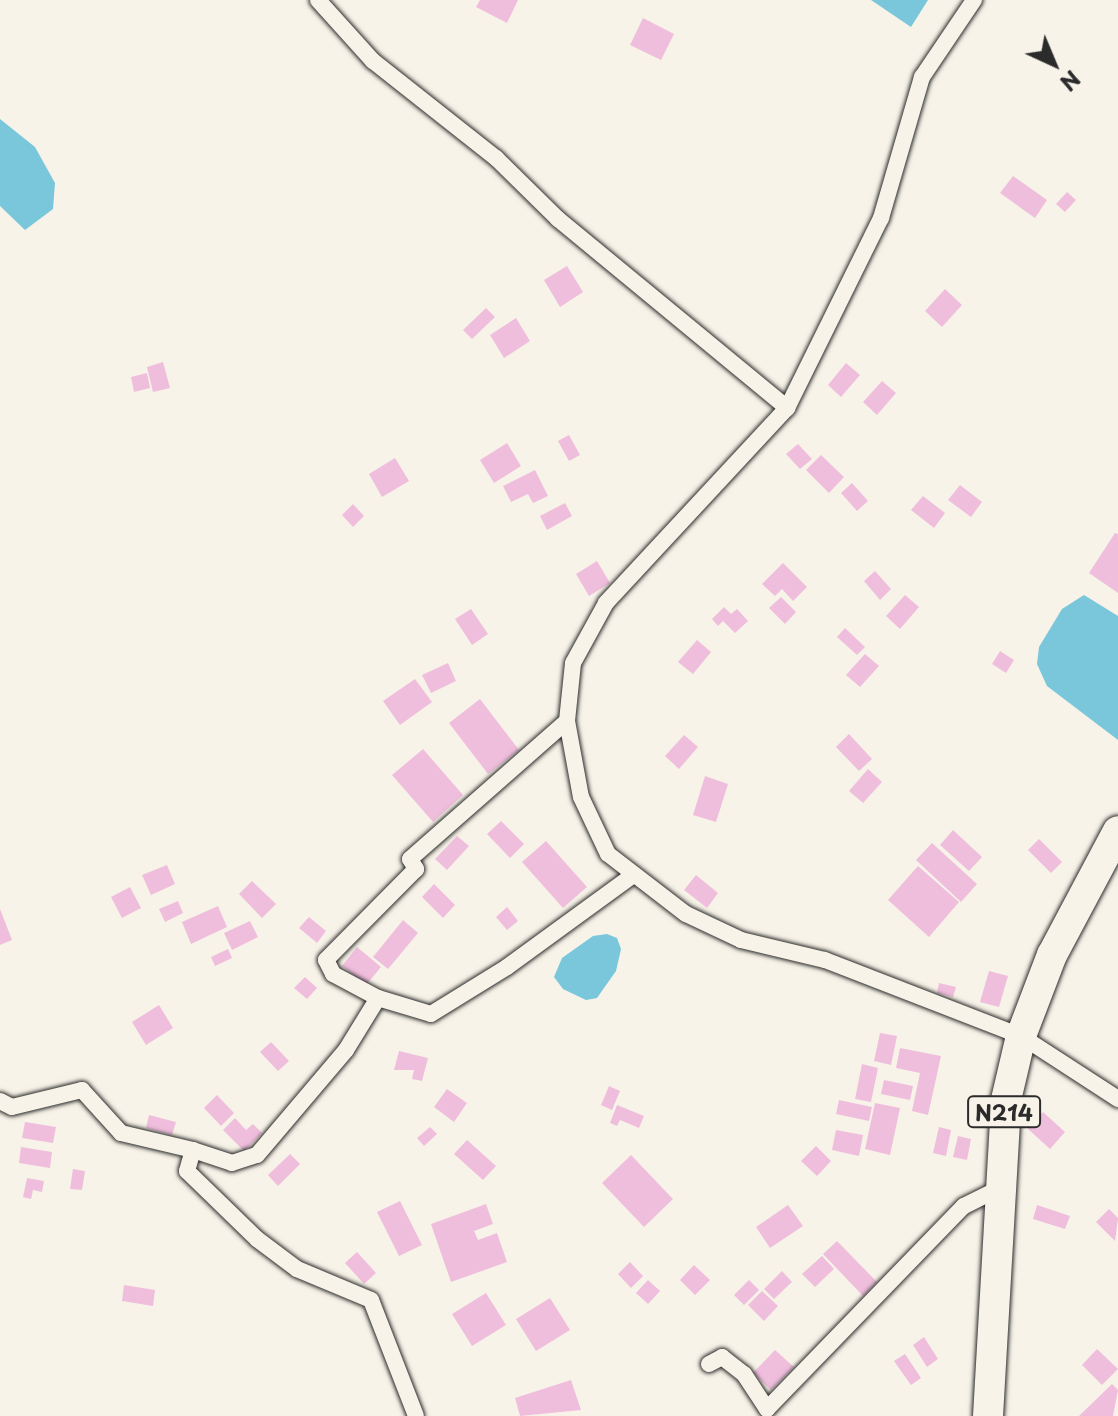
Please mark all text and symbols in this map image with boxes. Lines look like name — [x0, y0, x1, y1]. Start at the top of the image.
north arrow — [1014, 24, 1094, 104]
text: N — [1053, 64, 1089, 100]
road number: N214 — [966, 1094, 1042, 1130]

